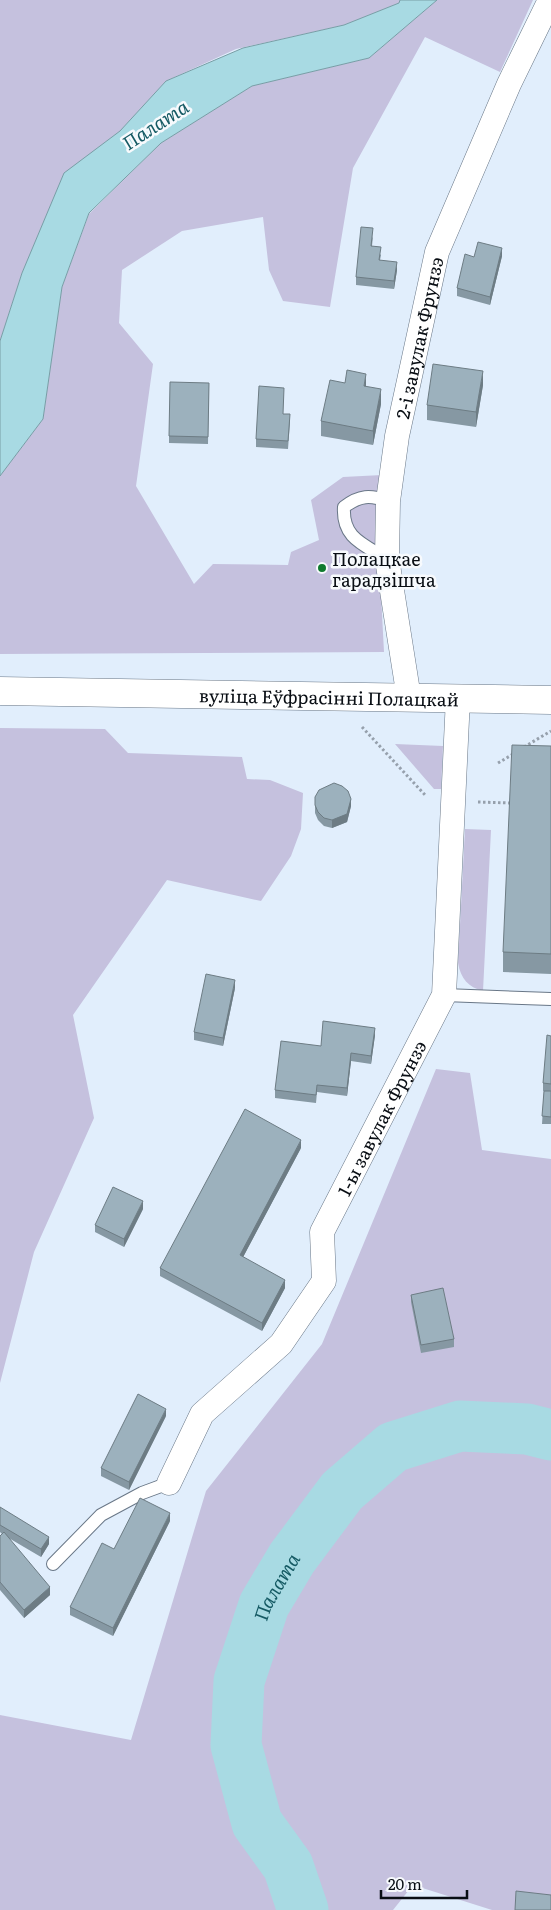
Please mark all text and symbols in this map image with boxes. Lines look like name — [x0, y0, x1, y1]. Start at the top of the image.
water label: Палата — [116, 92, 194, 156]
street label: 2-і завулак Фрунзэ — [388, 254, 449, 421]
place label: Полацкае гарадзішча — [332, 545, 436, 593]
marker: Полацкае гарадзішча — [316, 562, 328, 574]
street label: вуліца Еўфрасінні Полацкай — [199, 681, 459, 712]
street label: 1-ы завулак Фрунзэ — [330, 1035, 432, 1200]
water label: Палата — [246, 1547, 306, 1624]
scale bar — [381, 1868, 467, 1900]
text: 20 m — [388, 1872, 422, 1895]

